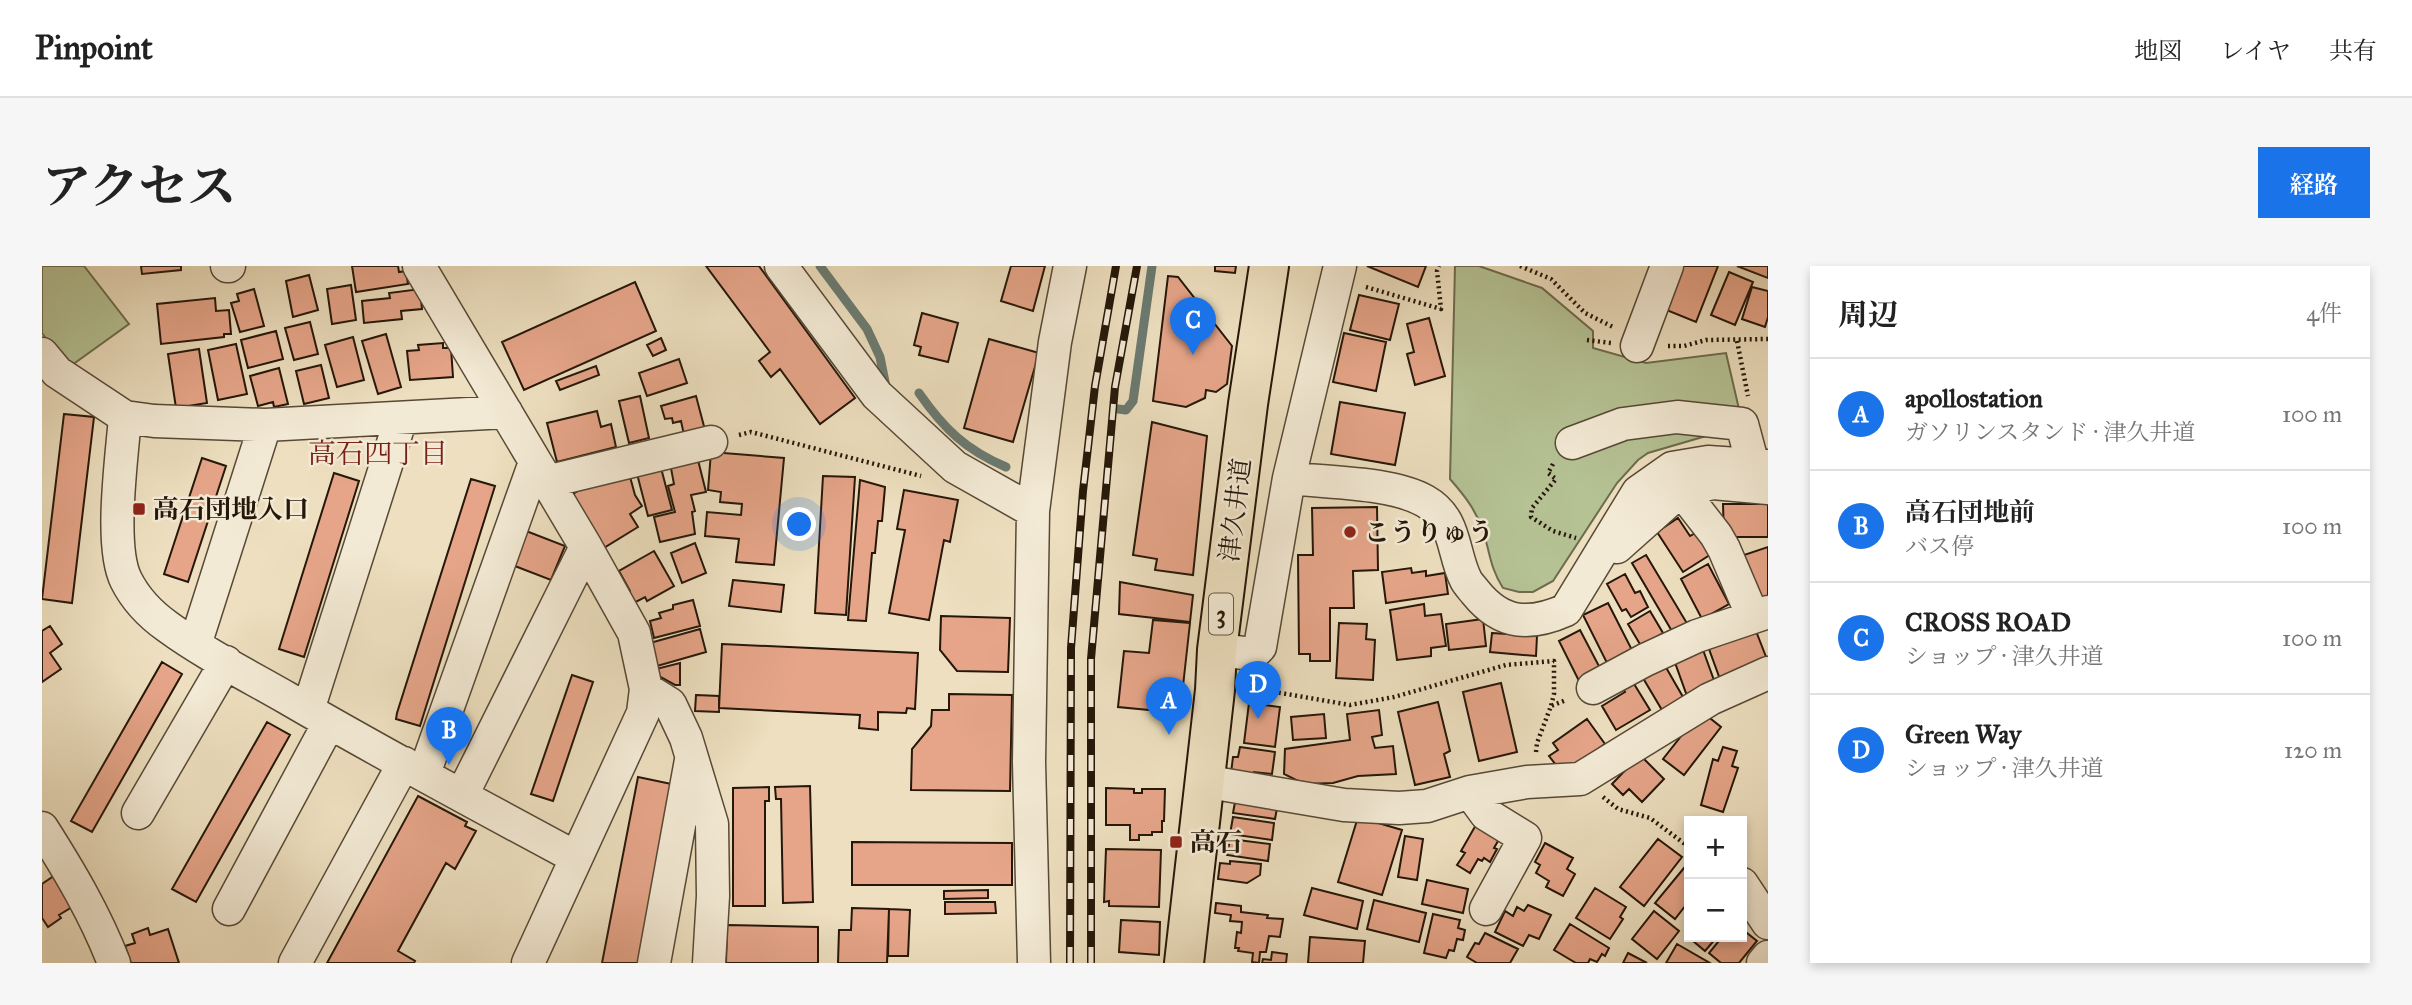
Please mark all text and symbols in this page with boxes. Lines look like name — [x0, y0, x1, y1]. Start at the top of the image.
text: Pinpoint — [35, 28, 153, 68]
text: 地図 — [2134, 36, 2182, 66]
text: レイヤ — [2220, 36, 2291, 66]
text: 共有 — [2329, 36, 2377, 66]
button: 経路 — [2258, 147, 2370, 218]
text: アクセス — [42, 157, 237, 216]
pin: C — [1170, 297, 1216, 355]
text: 周辺 — [1838, 297, 1898, 333]
text: 4件 — [2306, 299, 2342, 327]
text: apollostation — [1905, 382, 2043, 414]
text: A — [1853, 400, 1869, 428]
text: 100 m — [2282, 400, 2342, 428]
text: ガソリンスタンド · 津久井道 — [1905, 418, 2195, 446]
district label: 高石四丁目 — [308, 436, 448, 471]
street label: 津久井道 — [1213, 456, 1257, 564]
place label: 高石団地入口 — [153, 493, 309, 525]
text: 高石団地前 — [1905, 496, 2035, 528]
marker: 高石団地入口 — [131, 501, 147, 517]
your location — [782, 507, 816, 541]
text: B — [1853, 512, 1869, 540]
text: 100 m — [2282, 512, 2342, 540]
place label: こうりゅう — [1364, 516, 1494, 548]
marker: こうりゅう — [1342, 524, 1358, 540]
text: バス停 — [1905, 532, 1974, 560]
road number: 3 — [1209, 594, 1233, 634]
text: CROSS ROAD — [1905, 606, 2071, 638]
text: C — [1853, 624, 1869, 652]
text: 100 m — [2282, 624, 2342, 652]
text: ショップ · 津久井道 — [1905, 642, 2103, 670]
pin: D — [1235, 661, 1281, 719]
pin: A — [1146, 677, 1192, 735]
pin: B — [426, 707, 472, 765]
text: Green Way — [1905, 718, 2021, 750]
text: D — [1852, 736, 1870, 764]
text: 120 m — [2284, 736, 2342, 764]
text: ショップ · 津久井道 — [1905, 754, 2103, 782]
map controls — [1684, 816, 1747, 942]
button: + — [1684, 816, 1747, 879]
place label: 高石 — [1190, 826, 1242, 858]
marker: 高石 — [1168, 834, 1184, 850]
button: − — [1684, 879, 1747, 942]

